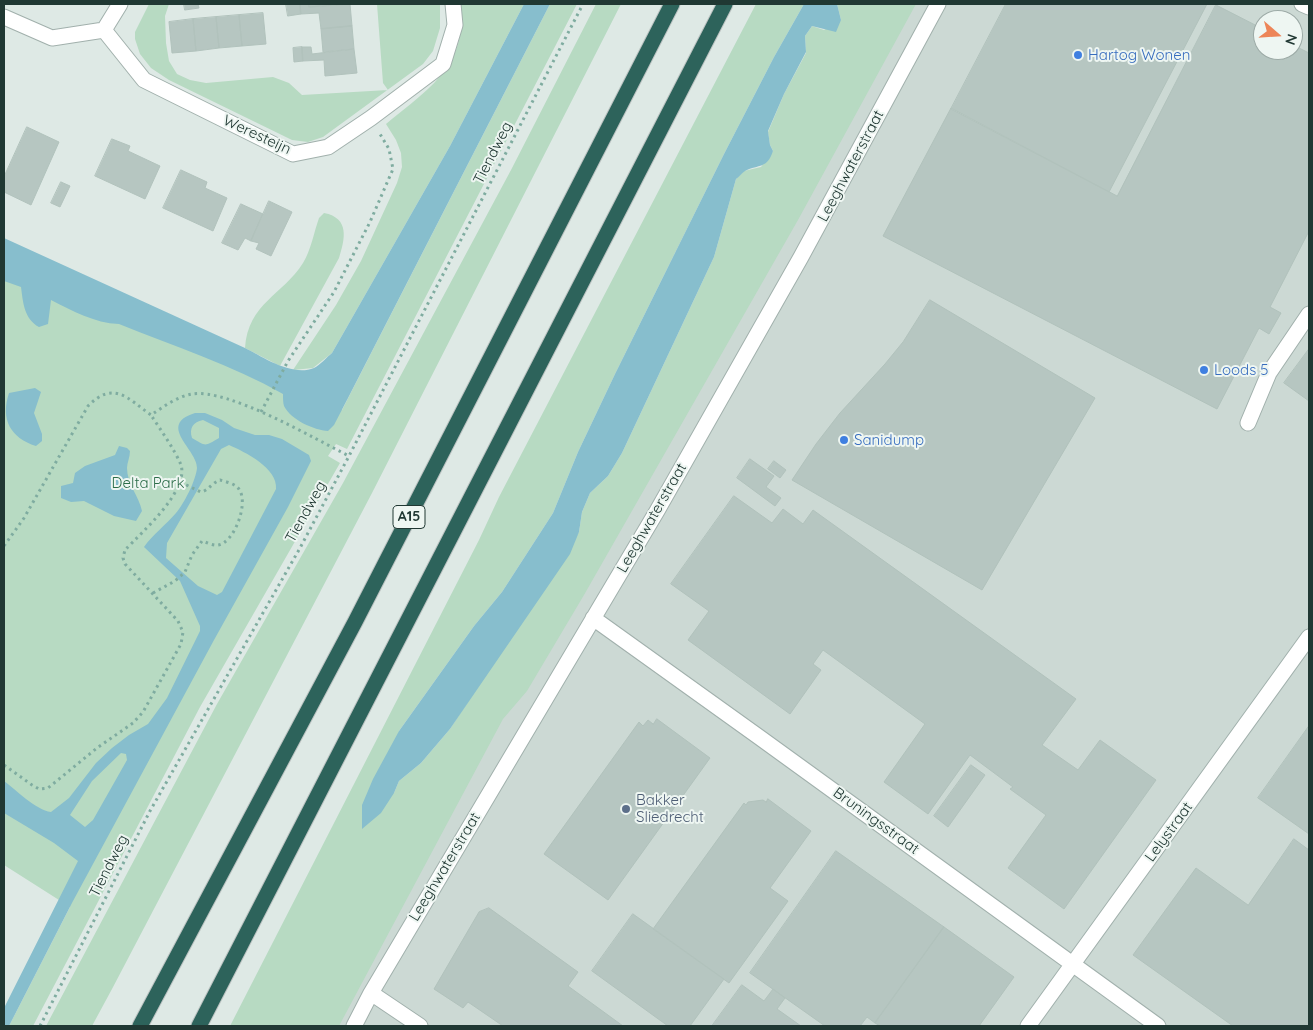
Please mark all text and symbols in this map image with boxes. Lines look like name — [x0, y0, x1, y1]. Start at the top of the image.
north arrow — [1253, 10, 1303, 60]
text: N — [1281, 32, 1301, 47]
place label: Hartog Wonen — [1088, 46, 1190, 64]
marker: Hartog Wonen — [1072, 49, 1084, 61]
street label: Leeghwaterstraat — [814, 107, 888, 225]
street label: Weresteijn — [220, 111, 294, 159]
street label: Tiendweg — [470, 119, 516, 187]
place label: Loods 5 — [1214, 361, 1268, 379]
marker: Loods 5 — [1198, 364, 1210, 376]
place label: Sanidump — [854, 431, 924, 449]
marker: Sanidump — [838, 434, 850, 446]
street label: Leeghwaterstraat — [613, 460, 691, 576]
park label: Delta Park — [112, 474, 184, 492]
street label: Tiendweg — [282, 478, 330, 546]
road number: A15 — [393, 506, 425, 528]
street label: Bruningsstraat — [829, 784, 923, 858]
place label: Bakker Sliedrecht — [636, 791, 704, 826]
street label: Lelystraat — [1141, 799, 1197, 865]
marker: Bakker Sliedrecht — [620, 803, 632, 815]
street label: Leeghwaterstraat — [405, 809, 485, 925]
street label: Tiendweg — [86, 832, 132, 900]

